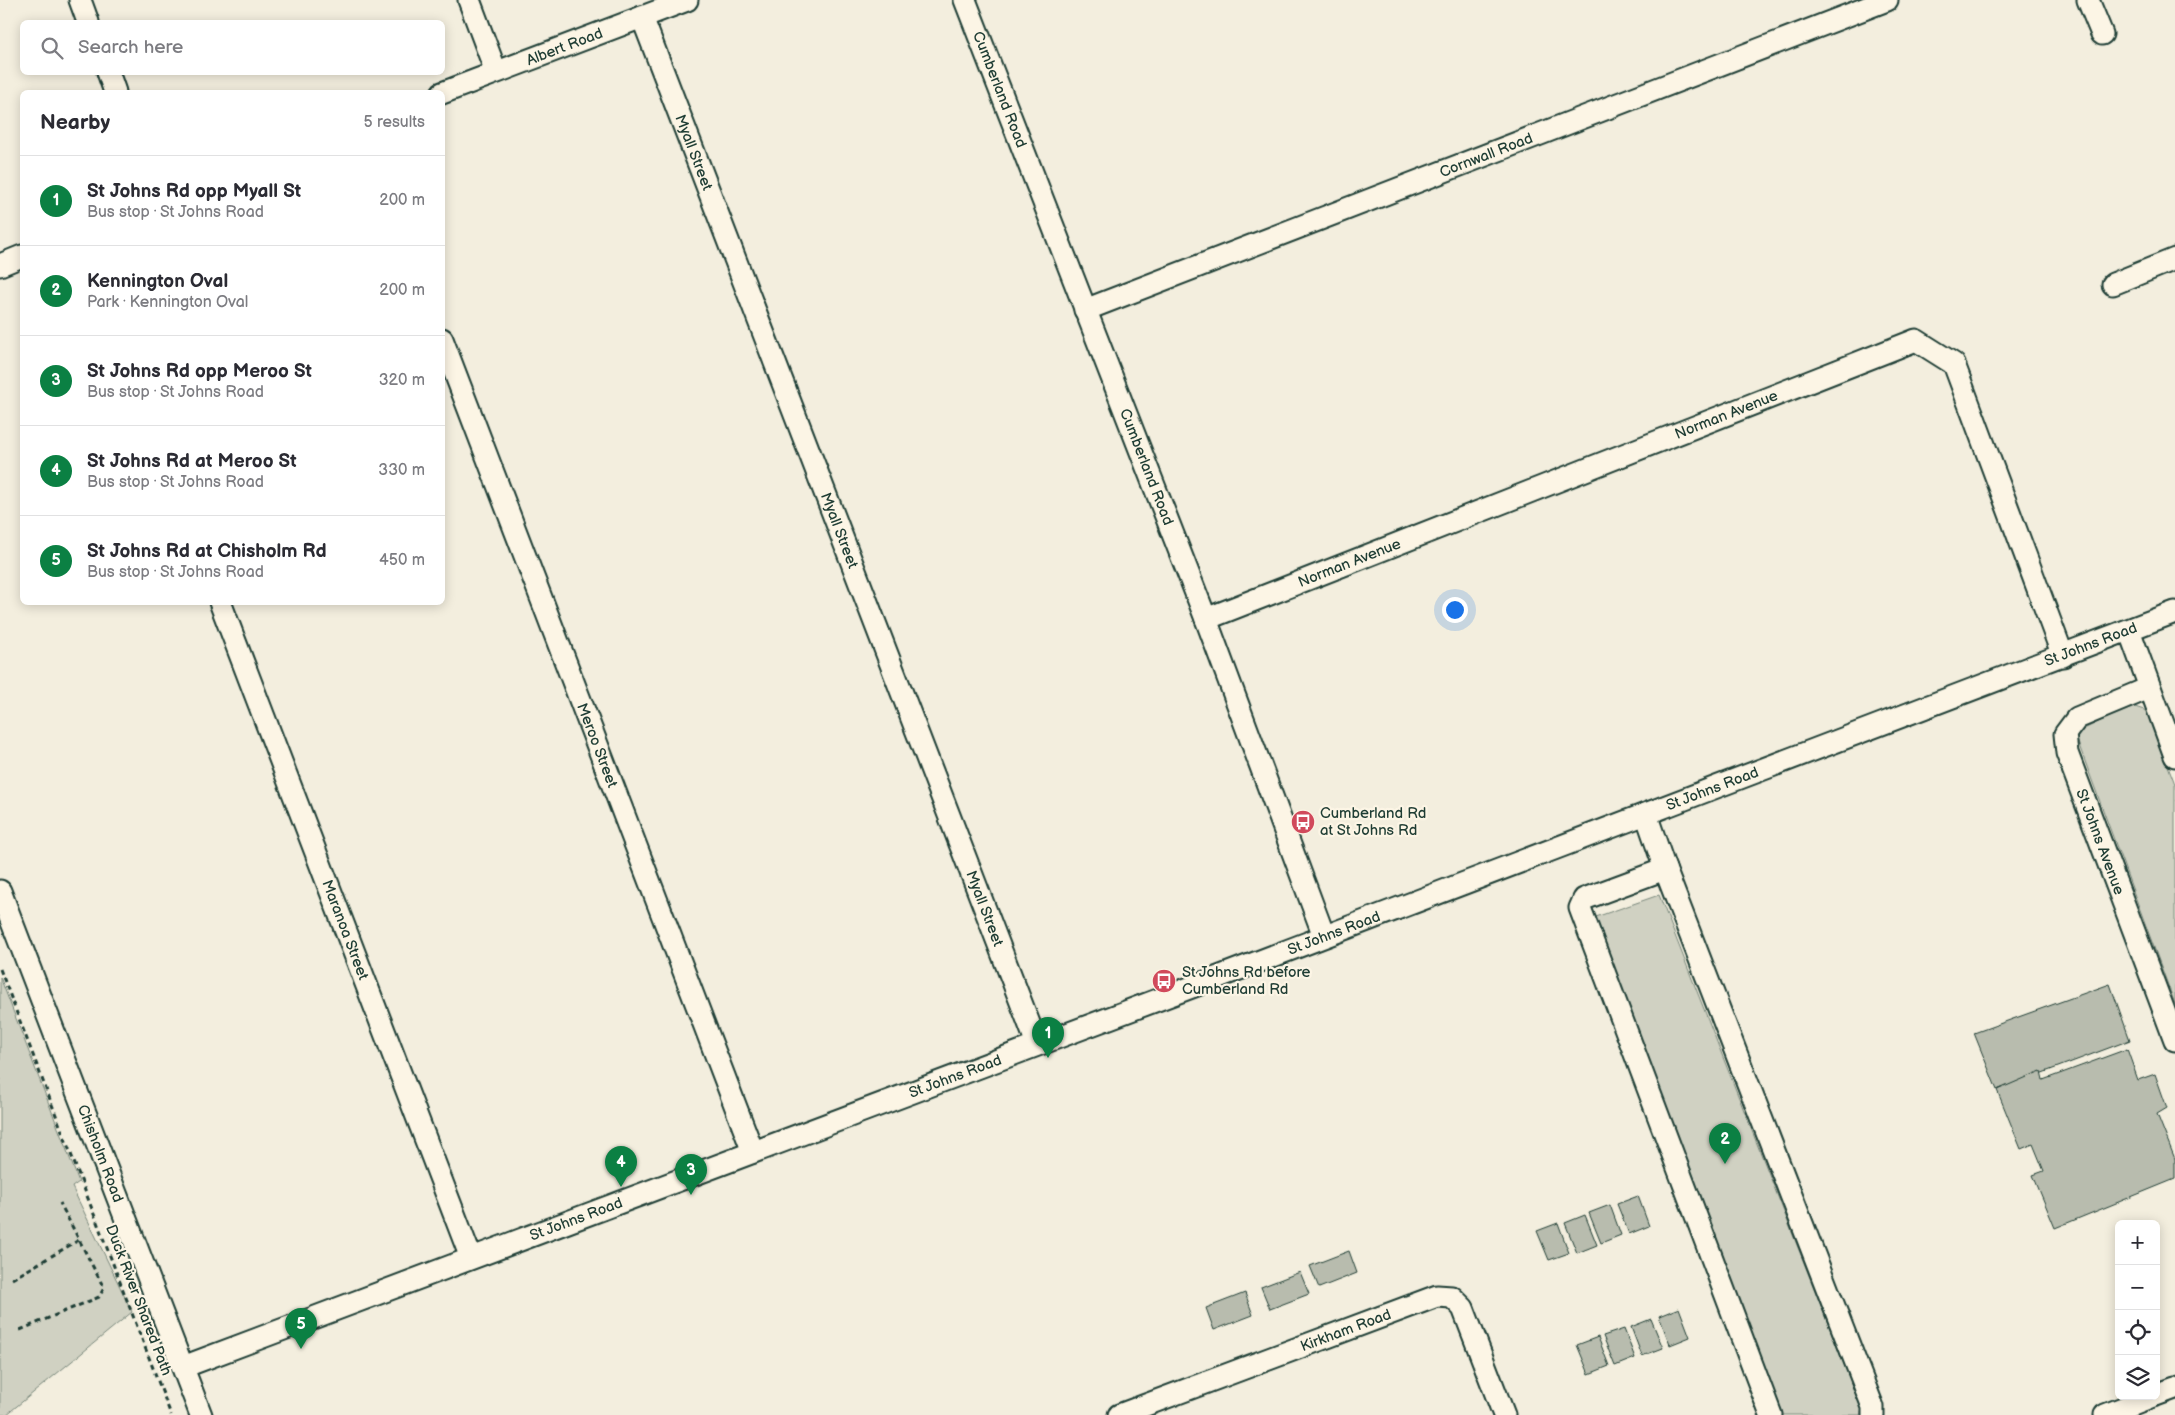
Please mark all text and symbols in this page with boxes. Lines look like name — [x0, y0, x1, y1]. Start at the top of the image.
search box — [20, 20, 445, 75]
street label: Albert Road — [524, 24, 606, 70]
street label: Cumberland Road — [968, 29, 1031, 151]
icon: search — [38, 34, 66, 62]
text: Search here — [78, 36, 183, 59]
text: Nearby — [40, 110, 110, 135]
street label: Myall Street — [670, 112, 717, 193]
text: 5 results — [363, 113, 425, 132]
street label: Cornwall Road — [1437, 129, 1536, 182]
text: St Johns Rd opp Myall St — [87, 180, 301, 203]
text: 1 — [53, 191, 59, 210]
text: 200 m — [379, 191, 425, 210]
text: Bus stop · St Johns Road — [87, 203, 264, 222]
text: Kennington Oval — [87, 270, 228, 293]
text: 2 — [51, 281, 61, 300]
text: 200 m — [379, 281, 425, 300]
text: Park · Kennington Oval — [87, 293, 248, 312]
text: St Johns Rd opp Meroo St — [87, 360, 312, 383]
text: 3 — [51, 371, 61, 390]
text: 320 m — [379, 371, 425, 390]
text: Bus stop · St Johns Road — [87, 383, 264, 402]
street label: Norman Avenue — [1672, 386, 1781, 444]
street label: Cumberland Road — [1115, 406, 1178, 528]
text: St Johns Rd at Meroo St — [87, 450, 297, 473]
text: 4 — [51, 461, 61, 480]
text: 330 m — [378, 461, 425, 480]
text: Bus stop · St Johns Road — [87, 473, 264, 492]
street label: Myall Street — [816, 490, 862, 571]
street label: Norman Avenue — [1295, 534, 1404, 592]
text: St Johns Rd at Chisholm Rd — [87, 540, 327, 563]
text: 5 — [51, 551, 61, 570]
text: 450 m — [379, 551, 425, 570]
text: Bus stop · St Johns Road — [87, 563, 264, 582]
your location — [1442, 597, 1468, 623]
street label: St Johns Road — [2042, 618, 2140, 671]
street label: Meroo Street — [572, 700, 622, 791]
street label: St Johns Road — [1663, 763, 1761, 815]
street label: St Johns Avenue — [2071, 786, 2129, 898]
place label: Cumberland Rd at St Johns Rd — [1320, 804, 1426, 840]
bus stop icon: Cumberland Rd at St Johns Rd — [1290, 809, 1316, 835]
street label: Myall Street — [961, 868, 1008, 949]
street label: Maranoa Street — [317, 877, 373, 983]
street label: St Johns Road — [1285, 907, 1383, 960]
place label: St Johns Rd before Cumberland Rd — [1182, 963, 1311, 999]
bus stop icon: St Johns Rd before Cumberland Rd — [1151, 968, 1177, 994]
pin: 1 — [1032, 1017, 1064, 1058]
street label: St Johns Road — [906, 1051, 1004, 1103]
street label: Chisholm Road — [73, 1102, 127, 1205]
pin: 2 — [1709, 1123, 1741, 1164]
pin: 4 — [605, 1146, 637, 1187]
pin: 3 — [675, 1154, 707, 1195]
street label: St Johns Road — [527, 1193, 625, 1246]
map controls — [2115, 1220, 2160, 1400]
button: + — [2115, 1220, 2160, 1265]
street label: Duck River Shared Path — [101, 1222, 176, 1378]
button: − — [2115, 1265, 2160, 1310]
street label: Kirkham Road — [1298, 1305, 1394, 1356]
pin: 5 — [285, 1308, 317, 1349]
button: locate — [2115, 1310, 2160, 1355]
button: layers — [2115, 1355, 2160, 1400]

